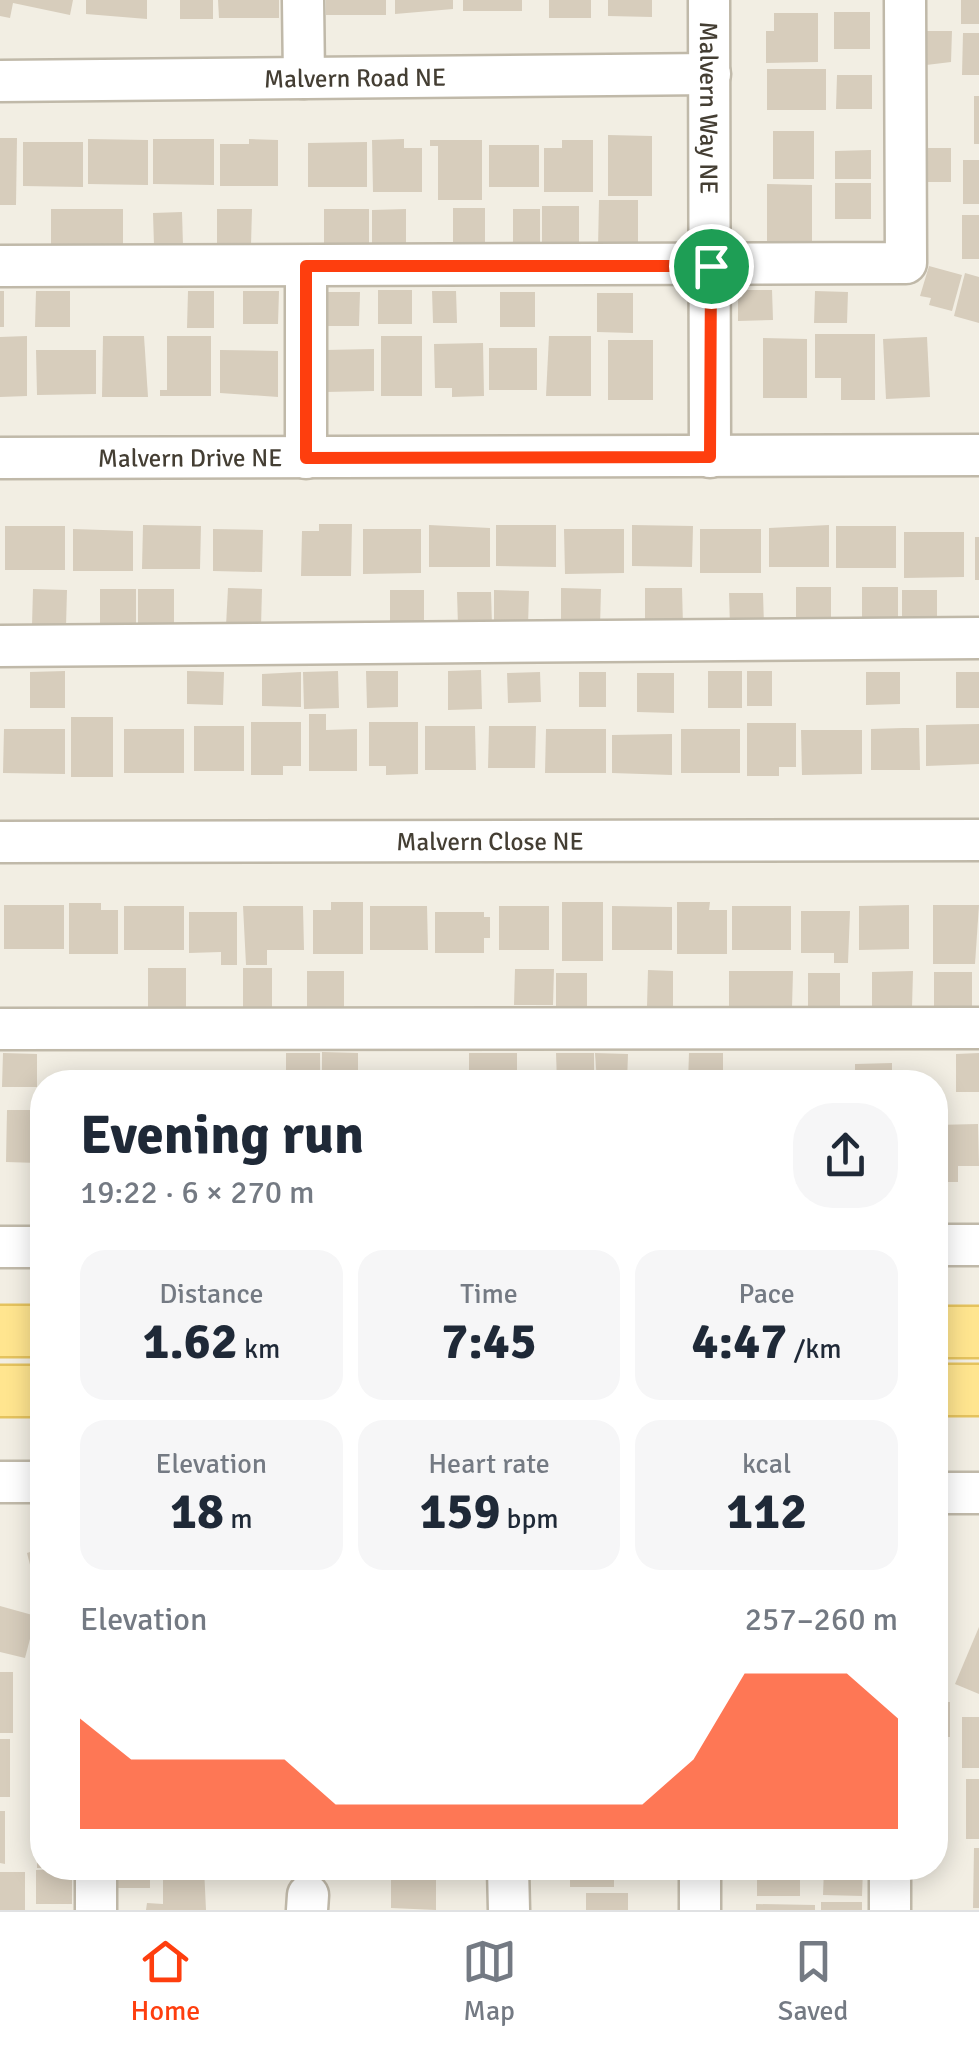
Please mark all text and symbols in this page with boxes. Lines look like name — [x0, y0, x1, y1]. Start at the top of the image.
street label: Malvern Way NE — [693, 21, 724, 195]
street label: Malvern Road NE — [264, 62, 446, 94]
pin — [669, 224, 754, 309]
icon: arrive — [684, 239, 739, 294]
street label: Malvern Drive NE — [98, 442, 282, 474]
street label: Malvern Close NE — [396, 826, 584, 857]
text: Evening run — [80, 1101, 364, 1169]
button: share — [793, 1103, 898, 1208]
text: 19:22 · 6 × 270 m — [80, 1173, 315, 1212]
text: Distance — [159, 1277, 263, 1311]
text: Time — [460, 1277, 518, 1311]
text: Pace — [738, 1277, 795, 1311]
text: 1.62 — [142, 1311, 238, 1373]
text: 7:45 — [441, 1311, 537, 1373]
text: 4:47 — [692, 1311, 787, 1373]
text: km — [238, 1332, 280, 1366]
text: /km — [787, 1332, 842, 1366]
text: Elevation — [156, 1447, 267, 1481]
text: Heart rate — [428, 1447, 550, 1481]
text: kcal — [742, 1447, 791, 1481]
text: 18 — [170, 1481, 224, 1543]
text: 159 — [419, 1481, 500, 1543]
text: 112 — [726, 1481, 807, 1543]
text: m — [224, 1502, 253, 1536]
text: bpm — [500, 1502, 559, 1536]
text: Elevation — [80, 1600, 207, 1639]
text: 257–260 m — [745, 1600, 898, 1639]
tab: Home — [131, 1934, 200, 2028]
tab: Map — [462, 1934, 517, 2028]
tab: Saved — [778, 1934, 848, 2028]

